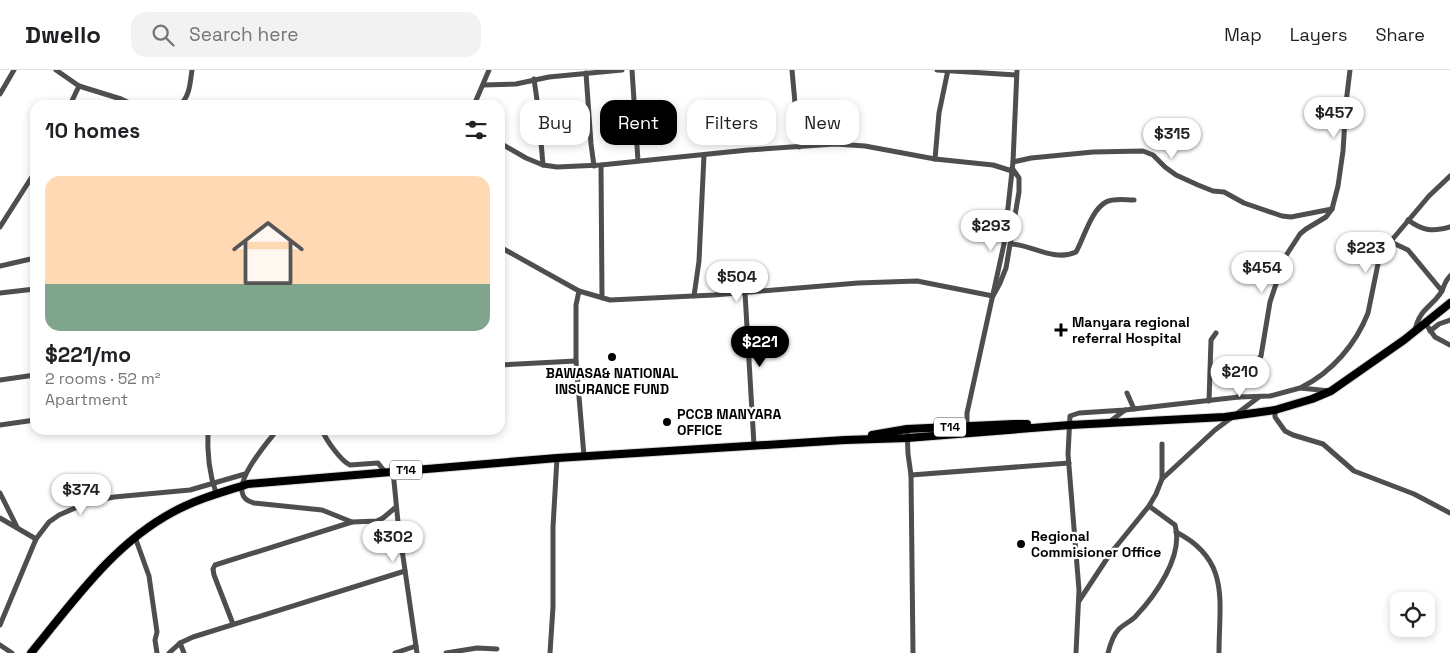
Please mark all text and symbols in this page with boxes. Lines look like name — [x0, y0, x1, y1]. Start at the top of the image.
search box — [131, 12, 481, 57]
text: Dwello — [25, 19, 101, 50]
icon: search — [149, 21, 177, 49]
text: Search here — [189, 22, 299, 47]
text: Map — [1224, 23, 1262, 46]
text: Layers — [1290, 23, 1347, 46]
text: Share — [1375, 23, 1425, 46]
pin: $457 — [1304, 97, 1364, 139]
chip: Buy — [520, 100, 590, 145]
chip: Rent — [600, 100, 677, 145]
chip: Filters — [687, 100, 776, 145]
chip: New — [786, 100, 859, 145]
text: $457 — [1315, 102, 1353, 123]
icon: filters — [462, 116, 490, 144]
text: 10 homes — [45, 117, 140, 144]
pin: $315 — [1142, 118, 1202, 160]
text: $315 — [1154, 123, 1190, 144]
icon: home — [223, 208, 313, 298]
pin: $293 — [961, 210, 1021, 252]
text: $293 — [972, 215, 1010, 236]
pin: $223 — [1336, 232, 1396, 274]
text: $223 — [1347, 237, 1385, 258]
pin: $454 — [1232, 252, 1292, 294]
text: $454 — [1242, 257, 1282, 278]
pin: $504 — [707, 260, 767, 303]
text: $504 — [717, 266, 757, 287]
place label: Manyara regional referral Hospital — [1072, 313, 1190, 347]
marker: Manyara regional referral Hospital — [1054, 323, 1068, 337]
pin: $221 — [730, 326, 790, 368]
text: $221 — [742, 331, 778, 352]
text: $221/mo — [45, 341, 131, 368]
marker: BAWASA& NATIONAL INSURANCE FUND — [606, 351, 618, 363]
pin: $210 — [1210, 356, 1270, 398]
text: $210 — [1222, 361, 1258, 382]
place label: BAWASA& NATIONAL INSURANCE FUND — [546, 364, 679, 398]
text: 2 rooms · 52 m² — [45, 368, 161, 389]
text: Apartment — [45, 389, 128, 410]
place label: PCCB MANYARA OFFICE — [677, 405, 781, 439]
marker: PCCB MANYARA OFFICE — [661, 416, 673, 428]
road number: T14 — [934, 418, 966, 437]
road number: T14 — [390, 460, 422, 480]
pin: $374 — [51, 474, 111, 516]
text: $374 — [62, 479, 100, 500]
pin: $302 — [363, 520, 423, 563]
text: $302 — [373, 526, 413, 547]
place label: Regional Commisioner Office — [1031, 527, 1161, 561]
marker: Regional Commisioner Office — [1015, 538, 1027, 550]
map controls — [1390, 592, 1435, 637]
button: locate — [1390, 592, 1435, 637]

